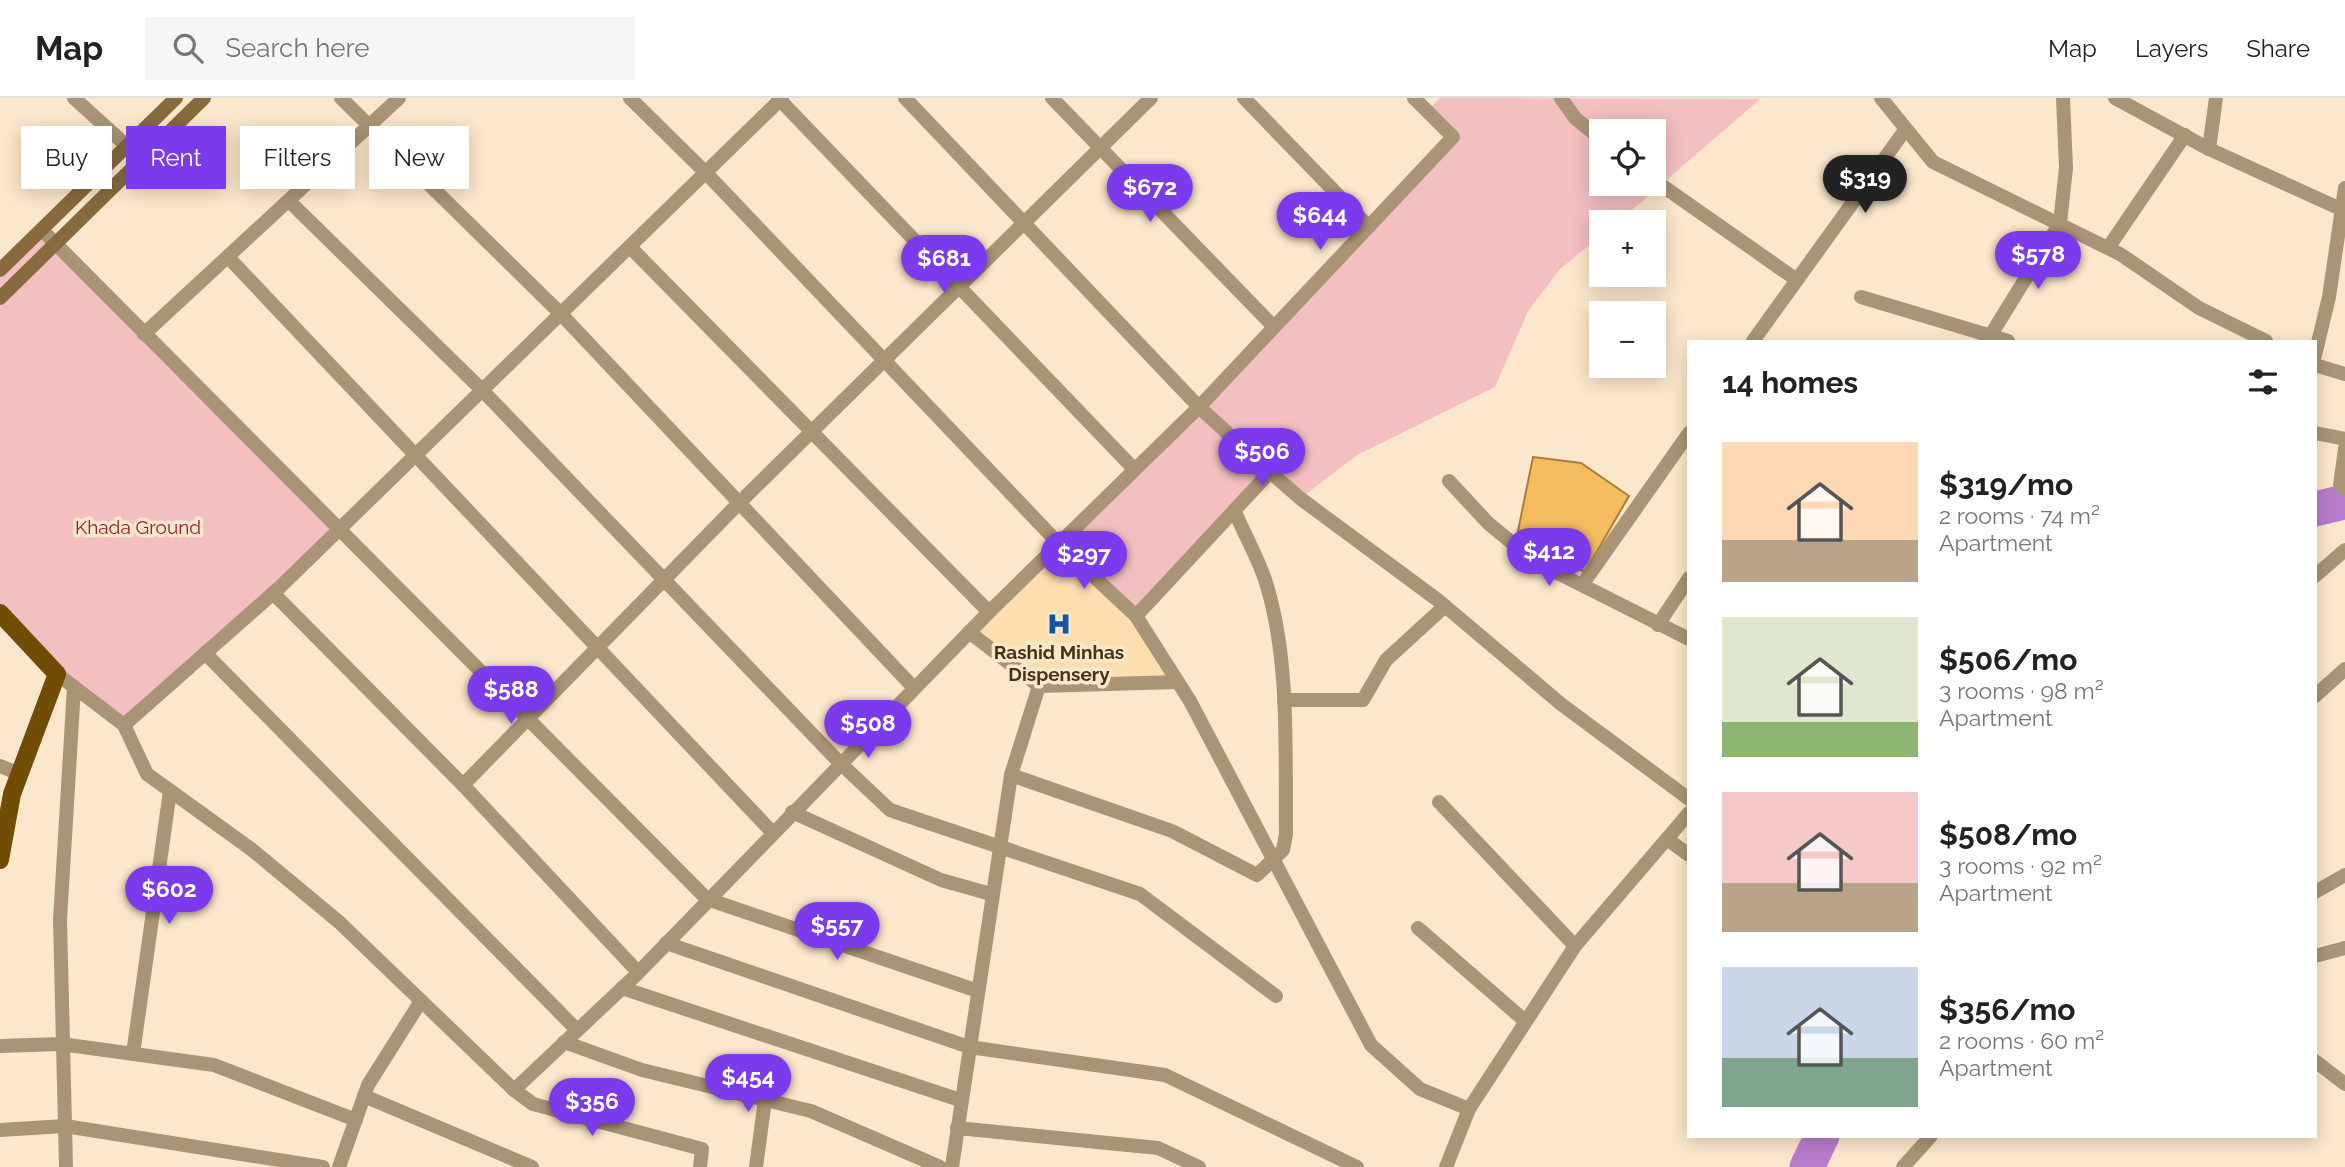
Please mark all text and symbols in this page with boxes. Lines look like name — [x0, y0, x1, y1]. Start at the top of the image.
search box — [145, 17, 635, 80]
text: Map — [35, 29, 103, 68]
icon: search — [169, 29, 207, 67]
text: Search here — [225, 33, 370, 63]
text: Map — [2048, 34, 2097, 63]
text: Layers — [2135, 34, 2208, 63]
text: Share — [2246, 34, 2310, 63]
map controls — [1589, 119, 1666, 378]
button: locate — [1589, 119, 1666, 196]
chip: Buy — [21, 126, 112, 189]
chip: Rent — [126, 126, 226, 189]
chip: Filters — [240, 126, 355, 189]
chip: New — [369, 126, 469, 189]
pin: $319 — [1824, 156, 1906, 215]
pin: $672 — [1109, 164, 1191, 224]
text: $319 — [1839, 164, 1891, 191]
text: $672 — [1123, 173, 1177, 200]
pin: $644 — [1279, 192, 1361, 252]
text: $644 — [1293, 201, 1347, 228]
button: + — [1589, 210, 1666, 287]
pin: $578 — [1997, 232, 2079, 291]
pin: $681 — [903, 236, 985, 295]
text: $578 — [2011, 240, 2065, 267]
text: $681 — [917, 244, 971, 271]
button: − — [1589, 301, 1666, 378]
icon: filters — [2244, 363, 2282, 401]
text: 14 homes — [1722, 365, 1858, 400]
pin: $506 — [1221, 428, 1303, 488]
text: $506 — [1234, 437, 1290, 464]
text: $319/mo — [1939, 467, 2073, 502]
icon: home — [1778, 470, 1862, 554]
text: 2 rooms · 74 m² — [1939, 502, 2100, 529]
park label: Khada Ground — [75, 516, 201, 538]
pin: $412 — [1508, 528, 1590, 588]
text: Apartment — [1939, 529, 2053, 556]
pin: $297 — [1043, 532, 1125, 591]
text: $412 — [1523, 537, 1575, 564]
text: $297 — [1057, 540, 1111, 567]
hospital icon: Rashid Minhas Dispensery — [1045, 610, 1073, 638]
place label: Rashid Minhas Dispensery — [994, 641, 1124, 685]
text: $506/mo — [1939, 642, 2077, 677]
icon: home — [1778, 645, 1862, 729]
pin: $588 — [470, 666, 552, 726]
text: $588 — [483, 675, 539, 702]
text: 3 rooms · 98 m² — [1939, 677, 2104, 704]
pin: $508 — [827, 700, 909, 760]
text: Apartment — [1939, 704, 2053, 731]
text: $508 — [840, 709, 896, 736]
text: $508/mo — [1939, 817, 2077, 852]
icon: home — [1778, 820, 1862, 904]
text: 3 rooms · 92 m² — [1939, 852, 2102, 879]
pin: $602 — [128, 866, 210, 926]
text: $602 — [141, 875, 197, 902]
text: Apartment — [1939, 879, 2053, 906]
pin: $557 — [796, 902, 878, 962]
text: $557 — [811, 911, 863, 938]
text: $356/mo — [1939, 992, 2076, 1027]
icon: home — [1778, 995, 1862, 1079]
text: 2 rooms · 60 m² — [1939, 1027, 2104, 1054]
pin: $454 — [707, 1054, 789, 1114]
text: Apartment — [1939, 1054, 2053, 1081]
text: $454 — [721, 1063, 775, 1090]
pin: $356 — [551, 1079, 633, 1138]
text: $356 — [565, 1087, 619, 1114]

